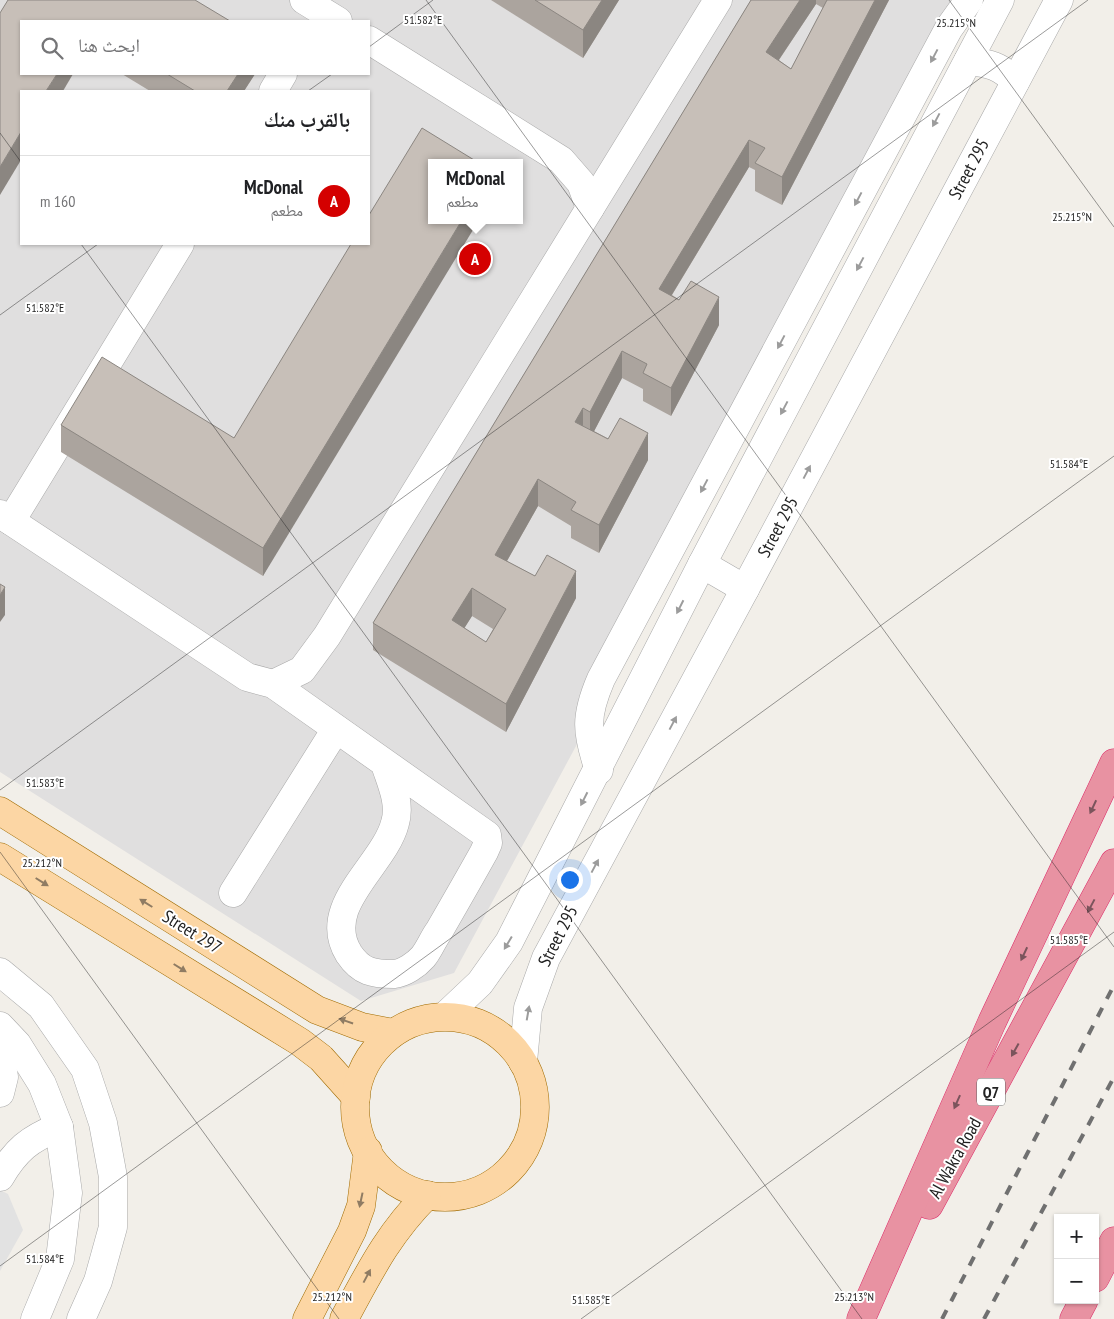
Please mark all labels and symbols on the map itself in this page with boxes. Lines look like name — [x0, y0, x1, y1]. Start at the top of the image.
text: 51.582°E — [404, 12, 442, 27]
text: 25.215°N — [936, 15, 976, 30]
one-way arrow — [930, 48, 938, 63]
one-way arrow — [932, 114, 941, 127]
street label: Street 295 — [943, 134, 994, 203]
one-way arrow — [853, 192, 862, 206]
text: 25.215°N — [1052, 209, 1092, 224]
pin: A — [459, 240, 491, 278]
one-way arrow — [856, 257, 865, 271]
text: 51.582°E — [26, 300, 64, 315]
one-way arrow — [777, 335, 785, 350]
one-way arrow — [780, 401, 789, 414]
text: 51.584°E — [1050, 456, 1088, 471]
one-way arrow — [803, 466, 812, 479]
one-way arrow — [700, 479, 709, 492]
street label: Street 295 — [752, 492, 803, 561]
one-way arrow — [676, 600, 684, 615]
one-way arrow — [668, 717, 677, 730]
text: 51.583°E — [26, 775, 64, 790]
one-way arrow — [580, 792, 588, 807]
one-way arrow — [1089, 800, 1097, 814]
text: 25.212°N — [22, 855, 62, 870]
one-way arrow — [591, 859, 599, 874]
your location — [557, 867, 583, 893]
one-way arrow — [35, 878, 48, 887]
one-way arrow — [139, 898, 152, 908]
one-way arrow — [1087, 899, 1095, 914]
street label: Street 295 — [532, 901, 583, 970]
street label: Street 297 — [158, 904, 226, 959]
text: 51.585°E — [1050, 932, 1088, 947]
one-way arrow — [503, 937, 513, 950]
one-way arrow — [1020, 947, 1028, 961]
one-way arrow — [173, 963, 187, 972]
one-way arrow — [524, 1005, 532, 1021]
one-way arrow — [338, 1017, 353, 1024]
one-way arrow — [1011, 1042, 1019, 1057]
road number: Q7 — [977, 1078, 1005, 1106]
one-way arrow — [952, 1095, 960, 1109]
street label: Al Wakra Road — [923, 1113, 986, 1202]
one-way arrow — [357, 1192, 365, 1208]
text: 51.584°E — [26, 1251, 64, 1266]
one-way arrow — [363, 1269, 371, 1283]
text: 25.212°N — [312, 1289, 352, 1304]
text: 25.213°N — [834, 1289, 874, 1304]
text: 51.585°E — [572, 1292, 610, 1307]

